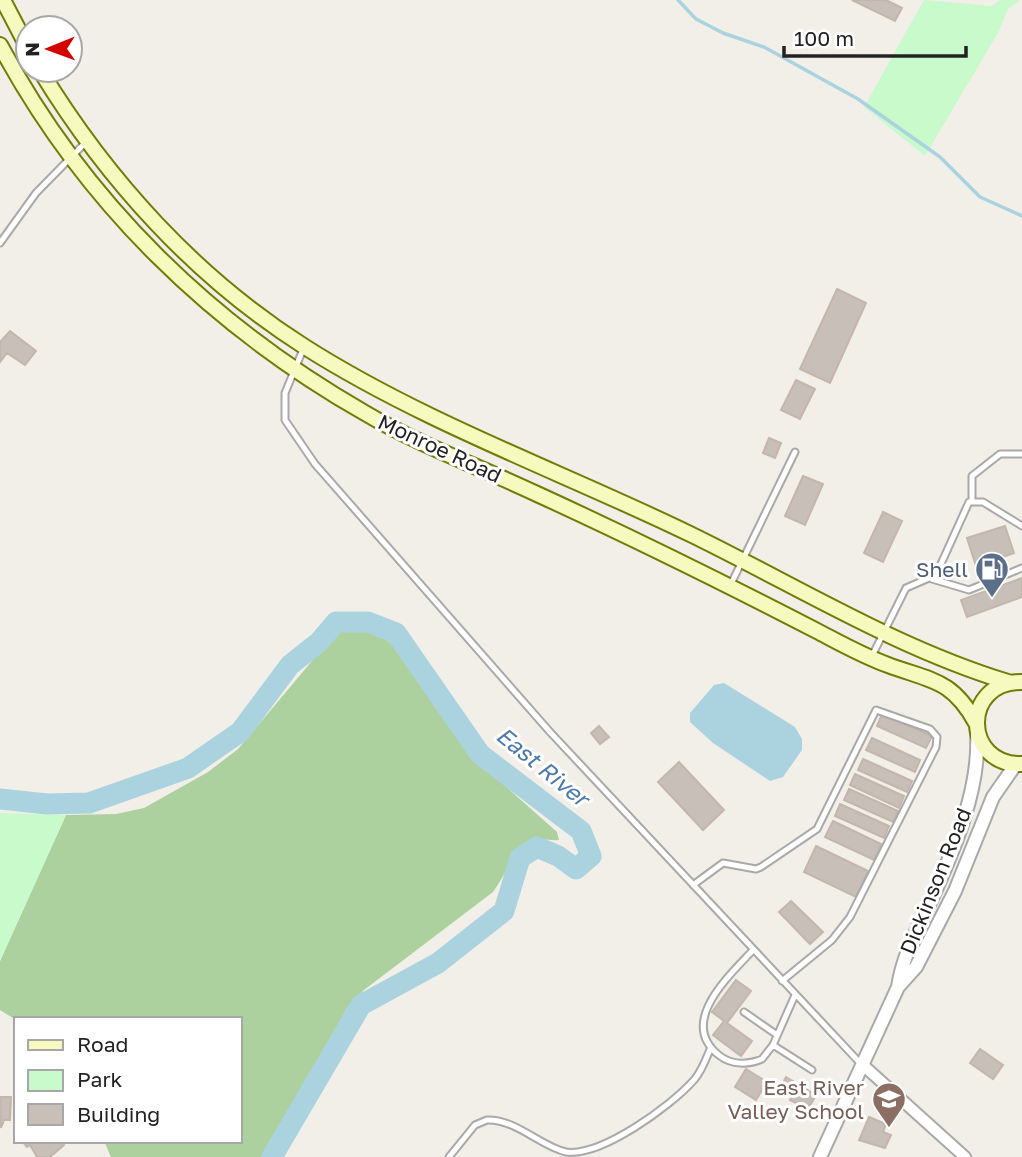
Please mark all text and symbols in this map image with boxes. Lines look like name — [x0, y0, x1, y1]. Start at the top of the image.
north arrow — [14, 14, 84, 84]
scale bar — [784, 14, 966, 58]
text: 100 m — [794, 25, 854, 51]
text: N — [20, 42, 43, 57]
street label: Monroe Road — [374, 408, 506, 488]
fuel station icon: Shell — [973, 550, 1011, 599]
place label: Shell — [916, 556, 968, 582]
water label: East River — [491, 720, 597, 814]
street label: Dickinson Road — [894, 804, 976, 958]
legend — [14, 1017, 242, 1143]
text: Road — [77, 1031, 128, 1057]
text: Park — [77, 1066, 123, 1092]
place label: East River Valley School — [728, 1074, 864, 1124]
school or university icon: East River Valley School — [870, 1080, 908, 1129]
text: Building — [77, 1101, 160, 1127]

